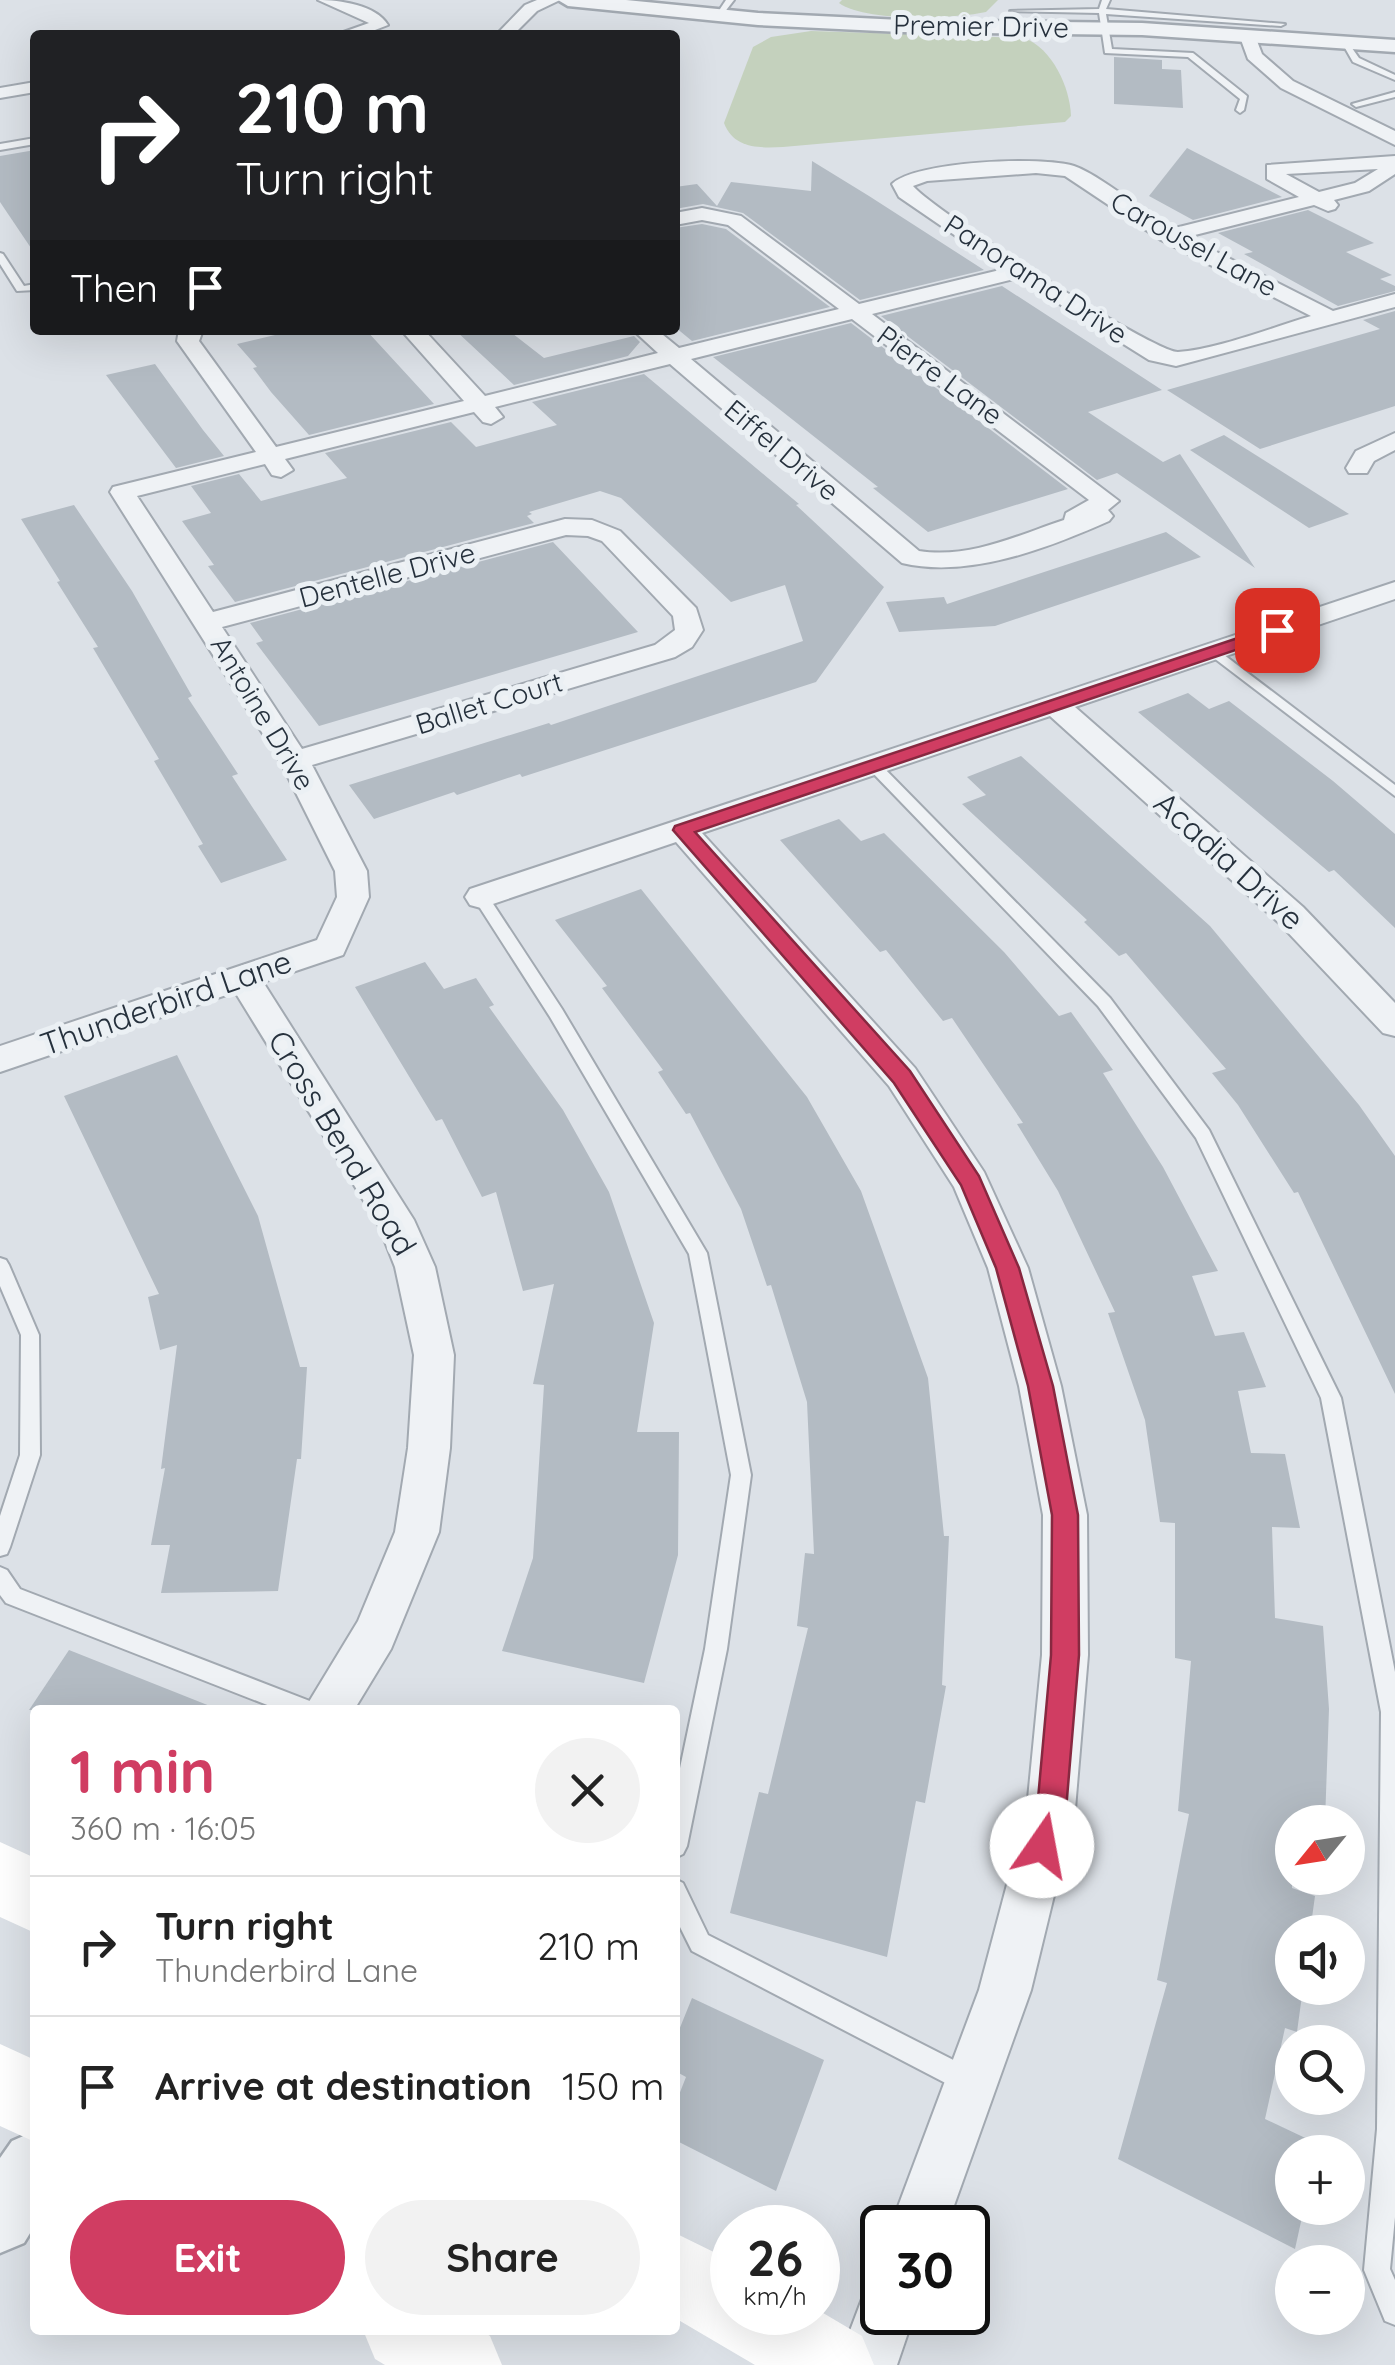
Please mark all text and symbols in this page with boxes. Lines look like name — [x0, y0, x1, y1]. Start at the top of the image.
street label: Premier Drive — [893, 6, 1069, 45]
text: 210 m — [235, 63, 429, 151]
icon: right — [70, 70, 200, 200]
text: Turn right — [235, 150, 434, 206]
street label: Carousel Lane — [1105, 183, 1284, 304]
street label: Panorama Drive — [938, 206, 1135, 351]
icon: arrive — [178, 260, 233, 315]
text: Then — [70, 264, 158, 312]
street label: Pierre Lane — [871, 317, 1010, 432]
street label: Eiffel Drive — [718, 391, 847, 508]
street label: Dentelle Drive — [295, 534, 479, 615]
pin — [1235, 588, 1320, 673]
icon: arrive — [1250, 603, 1305, 658]
street label: Antoine Drive — [204, 629, 323, 796]
street label: Ballet Court — [411, 664, 567, 742]
street label: Acadia Drive — [1146, 782, 1313, 938]
street label: Thunderbird Lane — [35, 940, 297, 1064]
street label: Cross Bend Road — [260, 1023, 426, 1262]
text: 1 min — [70, 1733, 215, 1808]
button: close — [535, 1738, 640, 1843]
position arrow — [990, 1794, 1094, 1898]
north arrow — [1275, 1805, 1365, 1895]
map controls — [1275, 1805, 1365, 2335]
text: 360 m · 16:05 — [70, 1808, 256, 1848]
text: Turn right — [155, 1902, 334, 1950]
button: sound — [1275, 1915, 1365, 2005]
icon: right — [70, 1919, 125, 1974]
text: 210 m — [537, 1922, 640, 1970]
text: Thunderbird Lane — [155, 1950, 418, 1990]
button: search — [1275, 2025, 1365, 2115]
icon: arrive — [70, 2059, 125, 2114]
text: Arrive at destination — [155, 2062, 532, 2110]
text: 150 m — [562, 2062, 664, 2110]
button: + — [1275, 2135, 1365, 2225]
button: Exit — [70, 2200, 345, 2315]
button: Share — [365, 2200, 640, 2315]
speed limit sign: 30 — [860, 2205, 990, 2335]
text: 26 — [747, 2226, 803, 2289]
button: − — [1275, 2245, 1365, 2335]
text: km/h — [743, 2280, 807, 2311]

